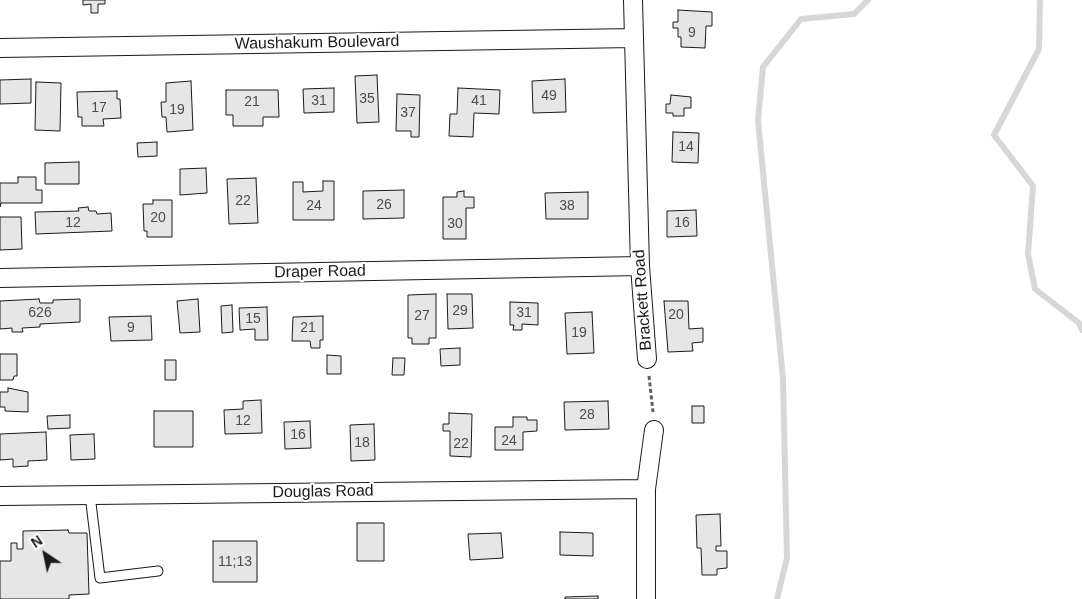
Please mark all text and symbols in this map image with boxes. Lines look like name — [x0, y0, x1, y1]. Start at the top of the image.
house number: 9 — [688, 25, 696, 41]
street label: Waushakum Boulevard — [234, 32, 400, 54]
house number: 49 — [541, 88, 557, 104]
house number: 35 — [359, 91, 375, 107]
house number: 31 — [311, 93, 327, 109]
house number: 41 — [471, 93, 487, 109]
house number: 21 — [244, 94, 260, 110]
house number: 17 — [91, 100, 107, 116]
house number: 19 — [169, 102, 185, 118]
house number: 37 — [400, 105, 416, 121]
house number: 14 — [678, 139, 694, 155]
house number: 22 — [235, 193, 251, 209]
house number: 26 — [376, 197, 392, 213]
house number: 24 — [306, 198, 322, 214]
house number: 38 — [559, 198, 575, 214]
house number: 20 — [150, 210, 166, 226]
house number: 12 — [65, 215, 81, 231]
house number: 16 — [674, 215, 690, 231]
house number: 30 — [447, 216, 463, 232]
street label: Brackett Road — [630, 249, 656, 351]
street label: Draper Road — [274, 262, 366, 282]
house number: 29 — [452, 303, 468, 319]
house number: 626 — [28, 305, 52, 321]
house number: 31 — [516, 305, 532, 321]
house number: 20 — [668, 307, 684, 323]
house number: 27 — [414, 308, 430, 324]
house number: 15 — [245, 311, 261, 327]
house number: 9 — [127, 320, 135, 336]
house number: 21 — [300, 320, 316, 336]
house number: 19 — [571, 325, 587, 341]
house number: 28 — [579, 407, 595, 423]
house number: 12 — [235, 413, 251, 429]
house number: 16 — [290, 427, 306, 443]
house number: 24 — [501, 433, 517, 449]
house number: 18 — [354, 435, 370, 451]
house number: 22 — [453, 436, 469, 452]
street label: Douglas Road — [272, 482, 374, 502]
north arrow — [20, 529, 70, 579]
text: N — [28, 532, 45, 551]
house number: 11;13 — [218, 554, 252, 570]

